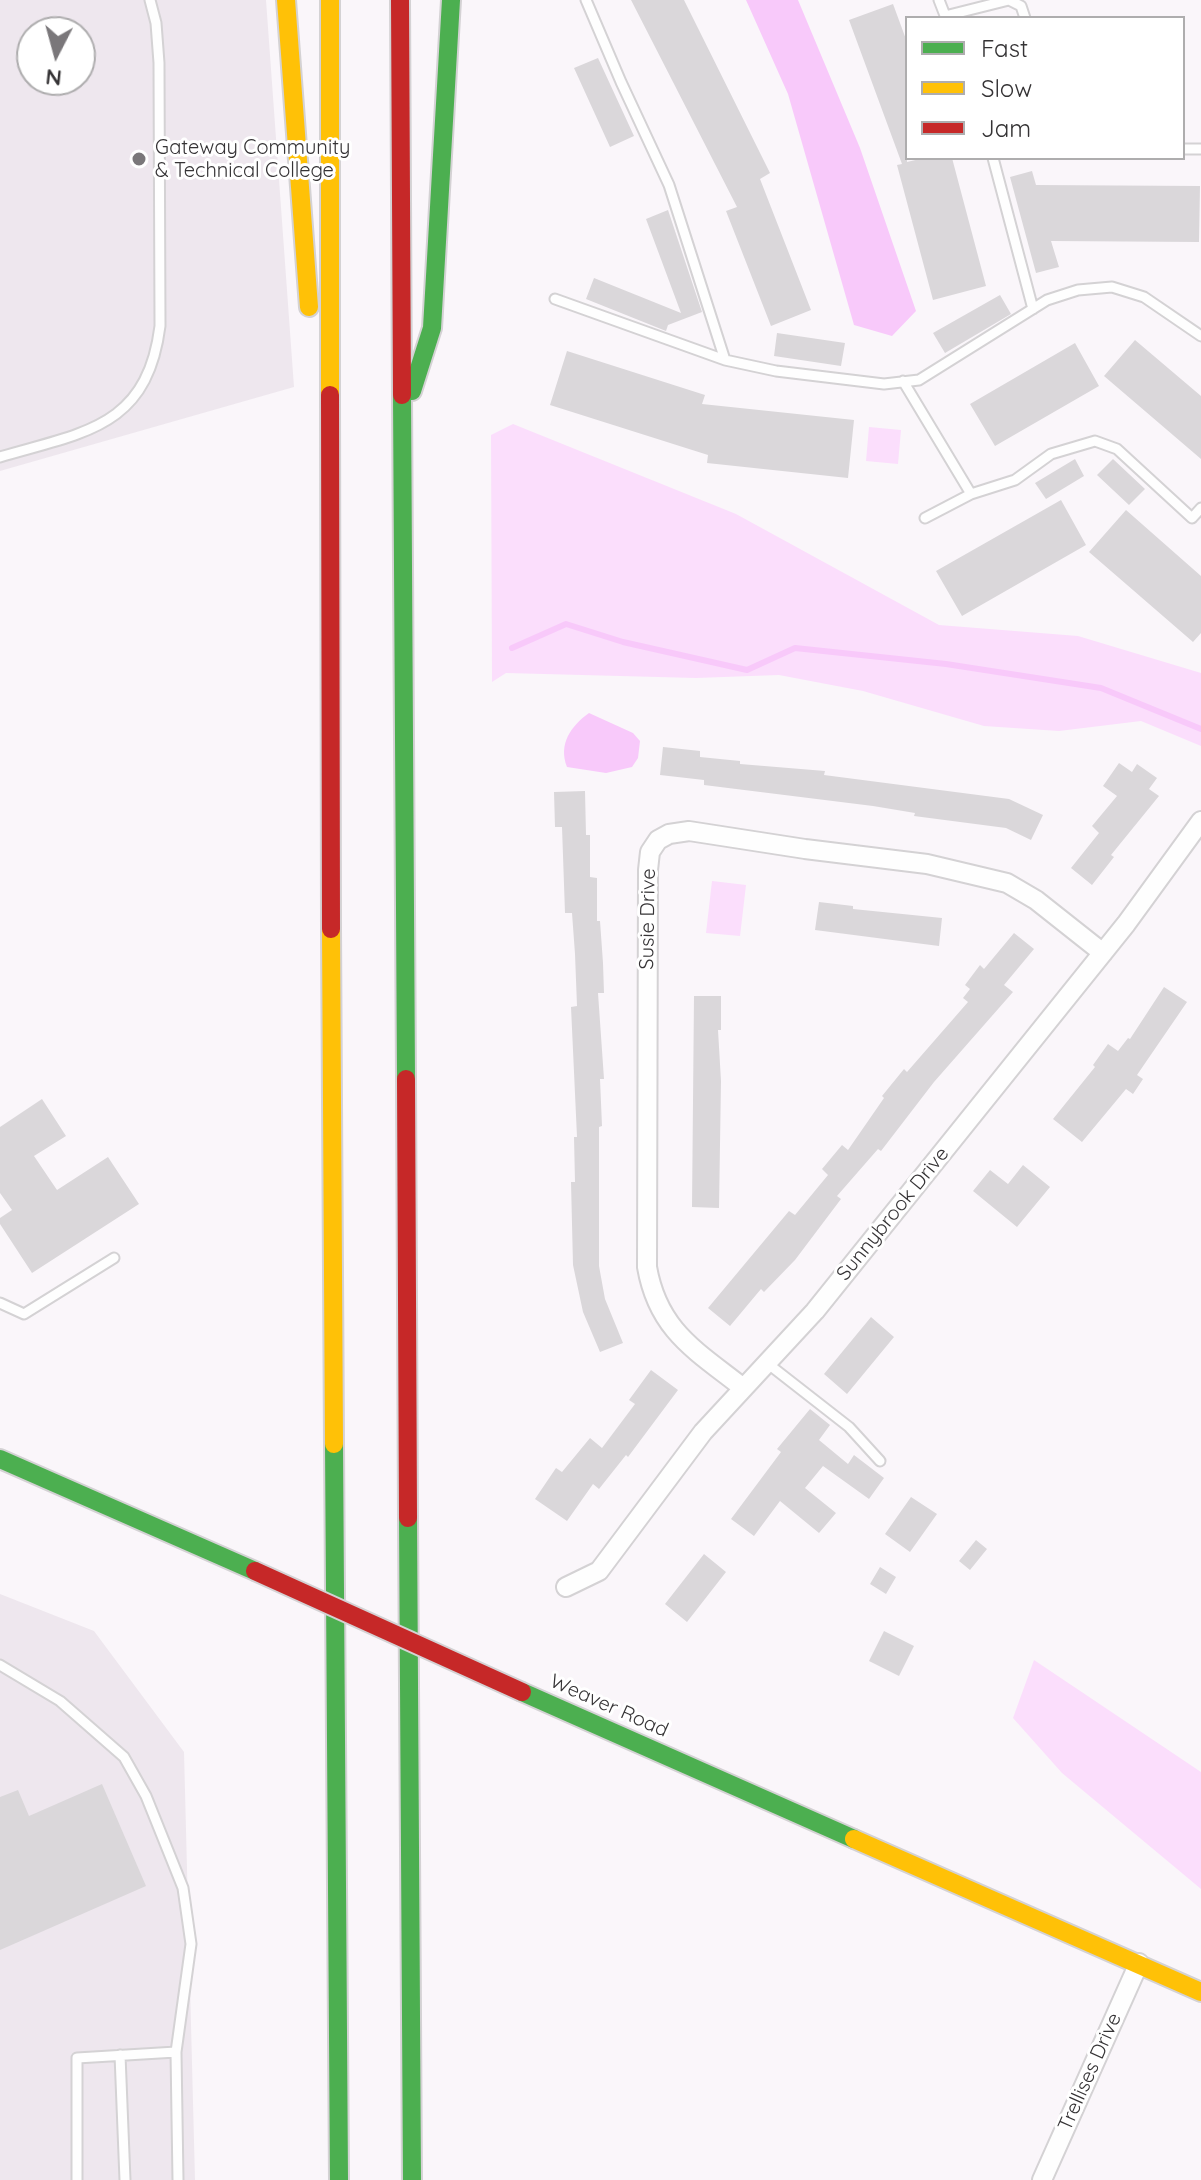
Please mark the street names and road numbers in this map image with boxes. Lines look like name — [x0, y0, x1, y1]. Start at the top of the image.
street label: Susie Drive — [635, 868, 661, 970]
street label: Sunnybrook Drive — [832, 1142, 954, 1286]
street label: Weaver Road — [546, 1669, 672, 1743]
street label: Trellises Drive — [1053, 2009, 1127, 2135]

